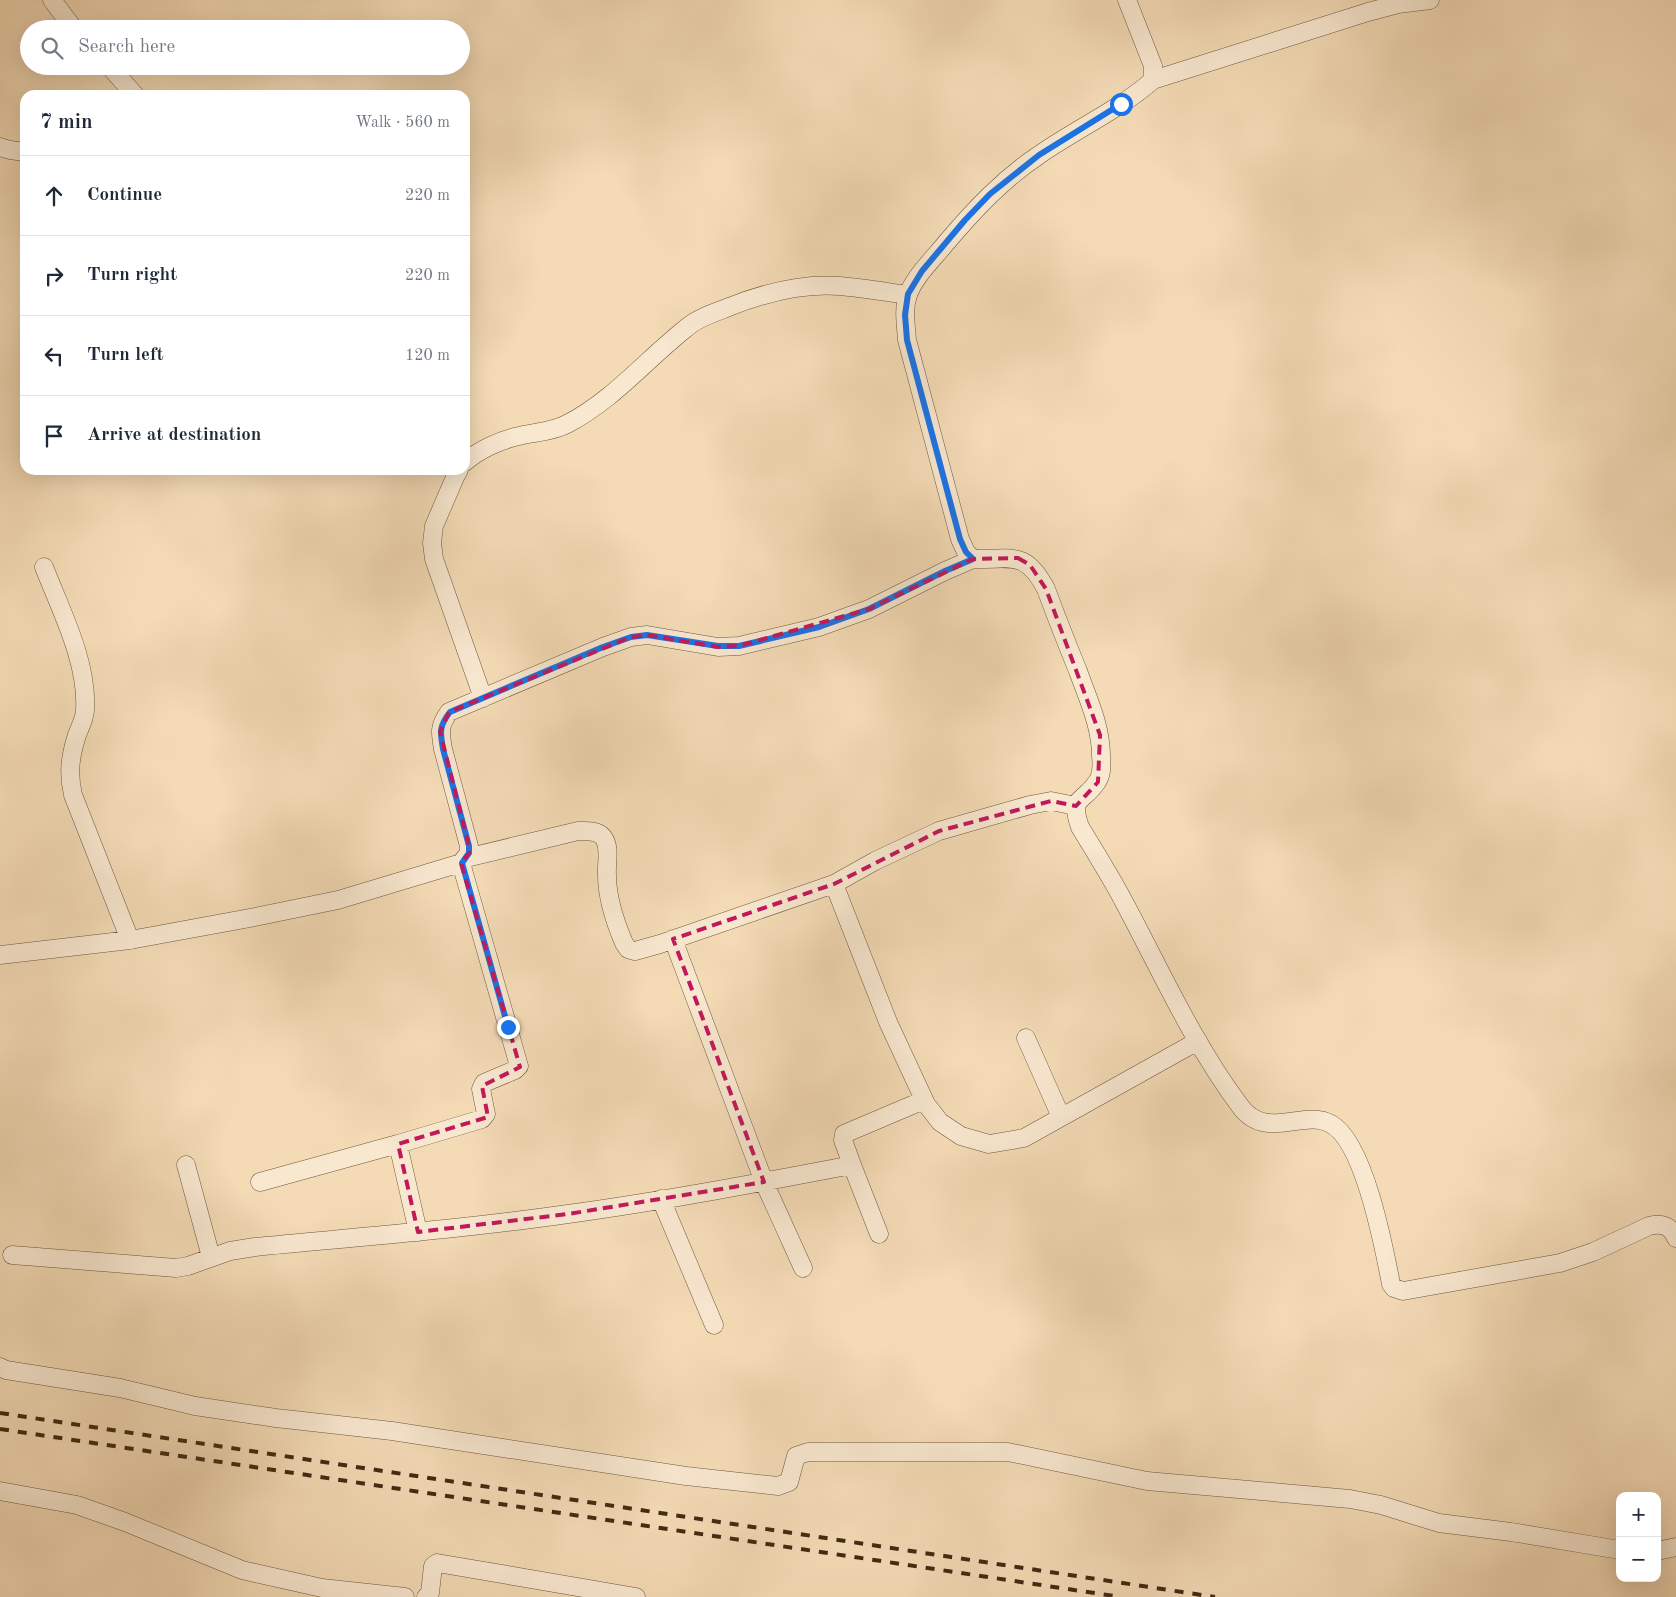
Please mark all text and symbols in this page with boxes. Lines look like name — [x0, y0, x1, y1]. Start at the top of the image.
search box — [20, 20, 470, 75]
icon: search — [38, 34, 66, 62]
text: Search here — [78, 38, 175, 57]
route start — [1110, 93, 1133, 116]
text: 7 min — [40, 112, 93, 133]
text: Walk · 560 m — [355, 115, 450, 131]
icon: ahead — [40, 182, 68, 210]
text: Continue — [87, 186, 162, 205]
text: 220 m — [405, 188, 450, 204]
icon: right — [40, 262, 68, 290]
text: Turn right — [87, 266, 177, 285]
text: 220 m — [405, 268, 450, 284]
icon: left — [40, 342, 68, 370]
text: Turn left — [87, 346, 164, 365]
text: 120 m — [405, 348, 450, 364]
icon: arrive — [40, 422, 68, 450]
text: Arrive at destination — [87, 426, 261, 445]
route end — [497, 1016, 520, 1039]
map controls — [1616, 1492, 1661, 1582]
button: + — [1616, 1492, 1661, 1537]
button: − — [1616, 1537, 1661, 1582]

